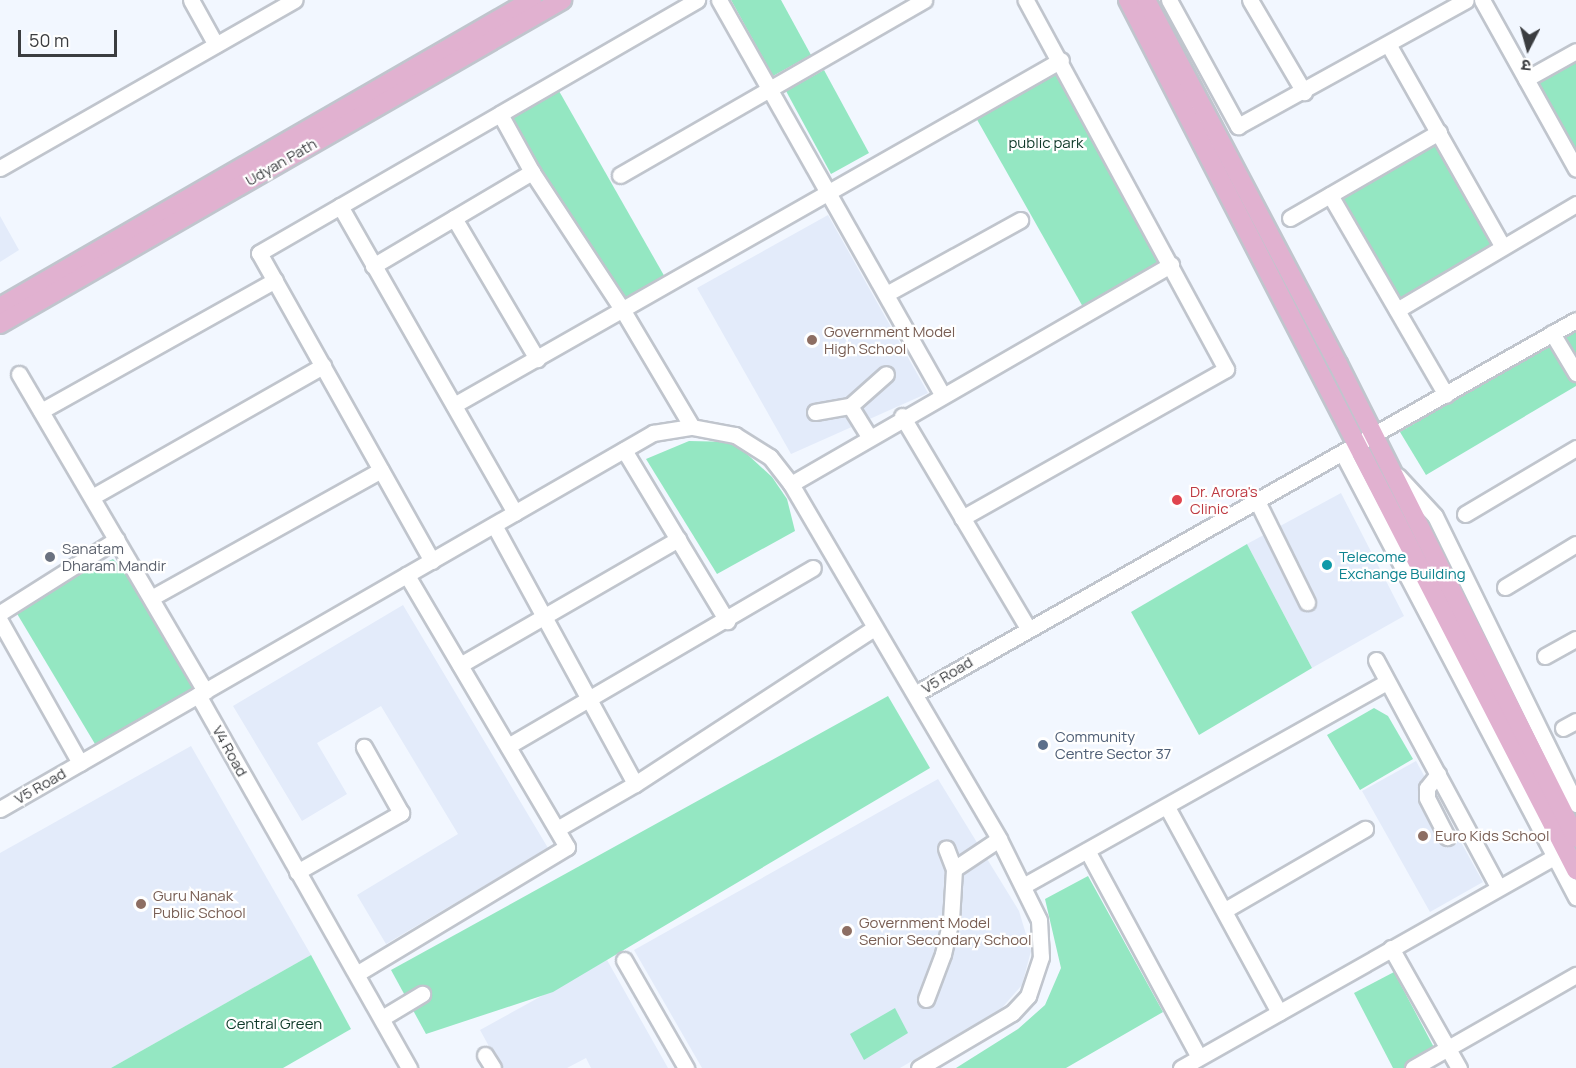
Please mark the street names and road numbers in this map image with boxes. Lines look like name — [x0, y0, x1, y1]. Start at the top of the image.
street label: Udyan Path — [242, 134, 320, 190]
street label: V5 Road — [918, 653, 976, 697]
street label: V4 Road — [209, 722, 251, 780]
street label: V5 Road — [11, 764, 69, 808]

